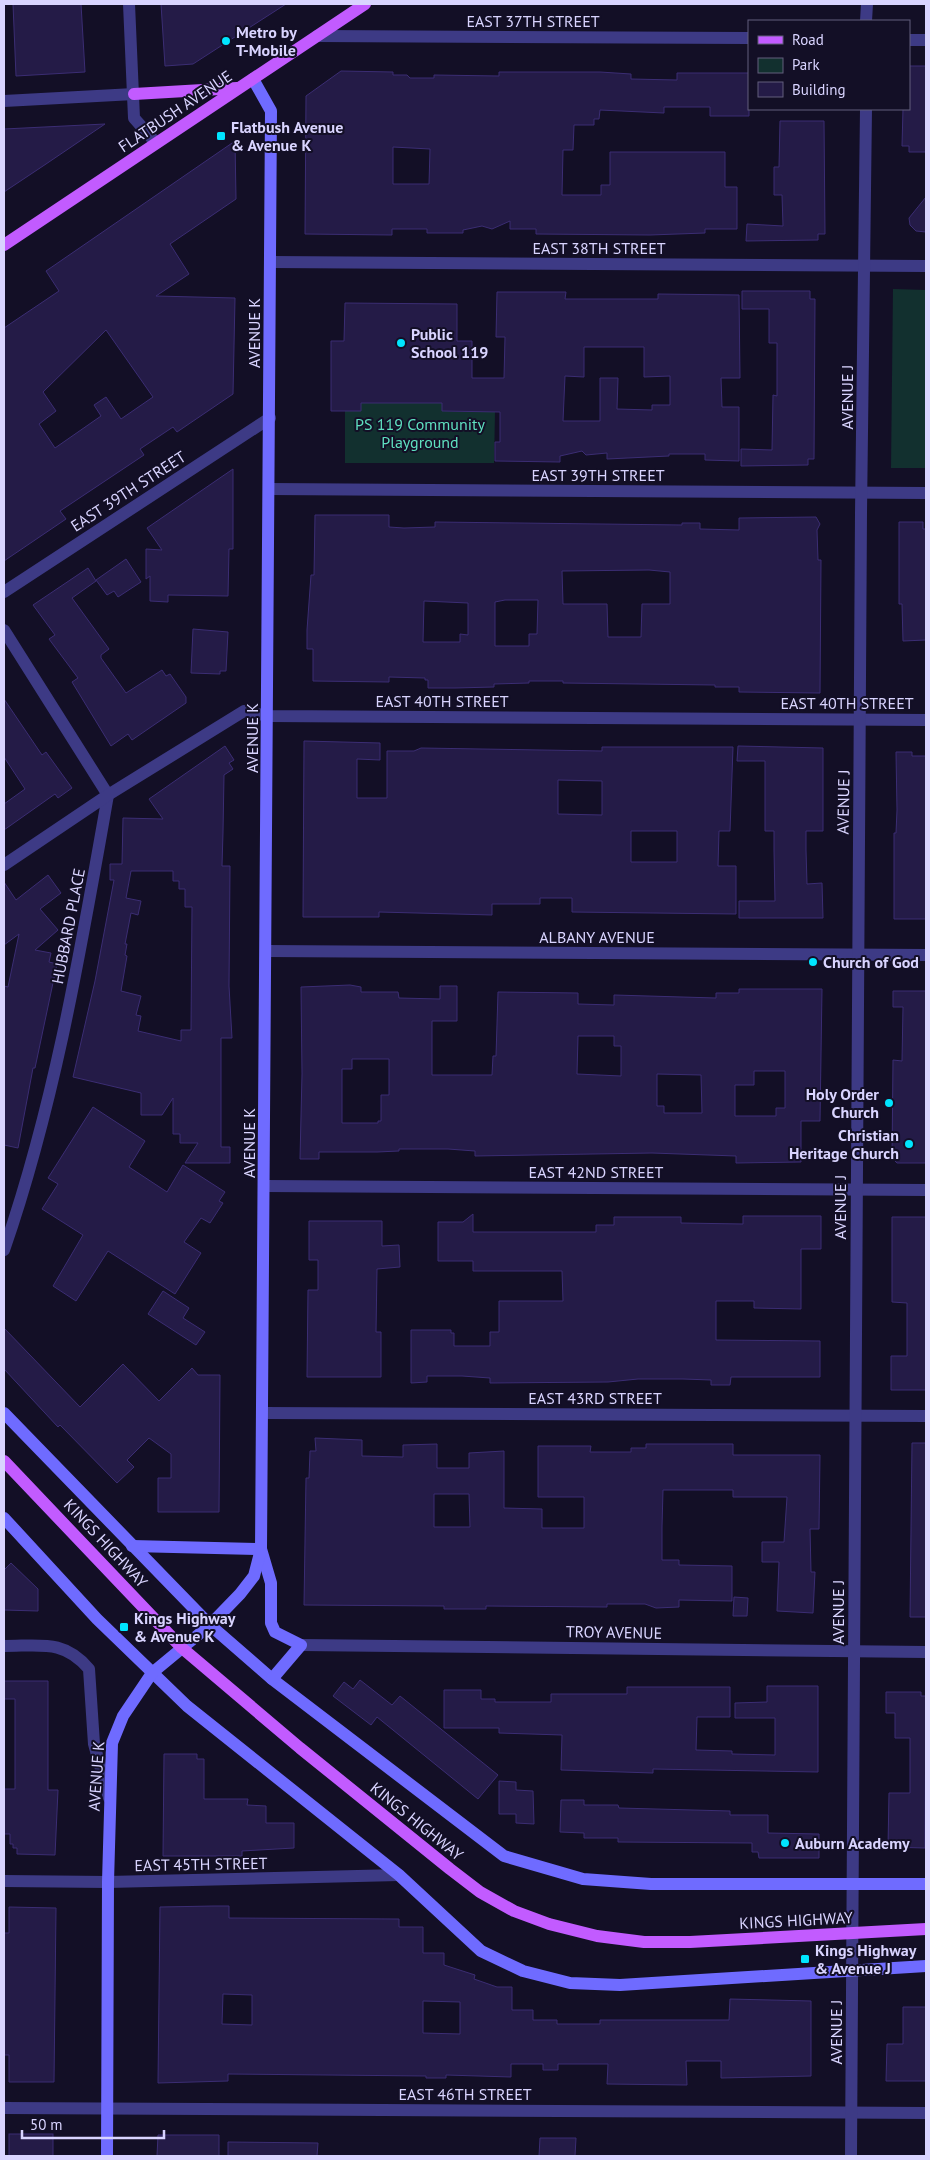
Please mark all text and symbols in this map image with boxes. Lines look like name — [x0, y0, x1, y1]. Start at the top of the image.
street label: EAST 37TH STREET — [466, 11, 600, 31]
legend — [748, 20, 910, 110]
place label: Metro by T-Mobile — [236, 22, 297, 60]
text: Road — [792, 30, 824, 49]
marker: Metro by T-Mobile — [220, 35, 232, 47]
text: Park — [792, 55, 820, 74]
street label: FLATBUSH AVENUE — [114, 66, 236, 156]
text: Building — [792, 80, 846, 99]
place label: Flatbush Avenue & Avenue K — [231, 117, 343, 155]
marker: Flatbush Avenue & Avenue K — [215, 130, 227, 142]
street label: EAST 38TH STREET — [532, 238, 666, 258]
street label: AVENUE K — [244, 298, 264, 368]
place label: Public School 119 — [411, 324, 488, 362]
marker: Public School 119 — [395, 337, 407, 349]
street label: AVENUE J — [837, 364, 857, 430]
park label: PS 119 Community Playground — [355, 414, 485, 452]
street label: EAST 39TH STREET — [67, 446, 189, 536]
street label: EAST 39TH STREET — [531, 465, 665, 485]
street label: EAST 40TH STREET — [375, 691, 509, 711]
street label: EAST 40TH STREET — [780, 693, 914, 713]
street label: AVENUE K — [242, 703, 262, 773]
street label: AVENUE J — [832, 769, 854, 835]
street label: HUBBARD PLACE — [47, 866, 89, 986]
street label: ALBANY AVENUE — [539, 927, 655, 947]
place label: Church of God — [823, 952, 919, 972]
marker: Church of God — [807, 956, 819, 968]
place label: Holy Order Church — [806, 1084, 879, 1122]
marker: Holy Order Church — [883, 1097, 895, 1109]
street label: AVENUE K — [239, 1108, 259, 1178]
place label: Christian Heritage Church — [789, 1125, 899, 1163]
marker: Christian Heritage Church — [903, 1138, 915, 1150]
street label: EAST 42ND STREET — [529, 1162, 664, 1182]
street label: AVENUE J — [830, 1174, 850, 1240]
street label: EAST 43RD STREET — [528, 1388, 662, 1408]
street label: KINGS HIGHWAY — [60, 1495, 152, 1591]
street label: AVENUE J — [828, 1579, 848, 1645]
place label: Kings Highway & Avenue K — [134, 1608, 236, 1646]
marker: Kings Highway & Avenue K — [118, 1621, 130, 1633]
street label: TROY AVENUE — [566, 1621, 662, 1643]
street label: AVENUE K — [84, 1740, 108, 1812]
street label: KINGS HIGHWAY — [367, 1777, 468, 1865]
place label: Auburn Academy — [795, 1833, 910, 1853]
marker: Auburn Academy — [779, 1837, 791, 1849]
street label: EAST 45TH STREET — [134, 1853, 268, 1875]
street label: KINGS HIGHWAY — [739, 1907, 853, 1933]
place label: Kings Highway & Avenue J — [815, 1940, 917, 1978]
marker: Kings Highway & Avenue J — [799, 1953, 811, 1965]
street label: AVENUE J — [826, 1999, 846, 2065]
street label: EAST 46TH STREET — [398, 2084, 532, 2104]
scale bar — [22, 2108, 165, 2140]
text: 50 m — [30, 2115, 63, 2134]

